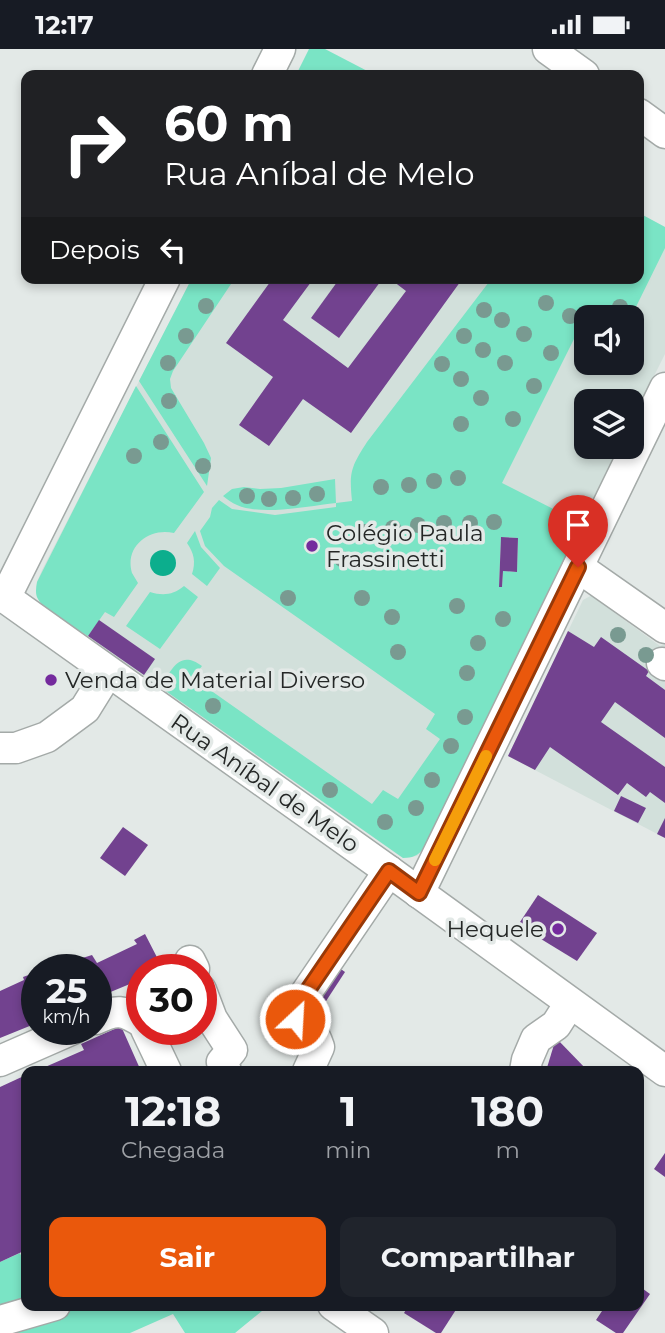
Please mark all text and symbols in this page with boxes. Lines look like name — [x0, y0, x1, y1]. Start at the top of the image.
text: 12:17 — [35, 9, 94, 41]
text: 60 m — [164, 94, 294, 153]
icon: right — [49, 98, 140, 189]
text: Rua Aníbal de Melo — [164, 154, 475, 193]
icon: left — [154, 231, 192, 269]
text: Depois — [49, 234, 140, 266]
map controls — [574, 305, 644, 459]
button: sound — [574, 305, 644, 375]
button: layers — [574, 389, 644, 459]
pin — [548, 495, 608, 567]
icon: arrive — [559, 506, 597, 544]
place label: Colégio Paula Frassinetti — [326, 519, 484, 573]
marker: Colégio Paula Frassinetti — [304, 538, 320, 554]
place label: Venda de Material Diverso — [65, 666, 365, 694]
marker: Venda de Material Diverso — [43, 672, 59, 688]
street label: Rua Aníbal de Melo — [166, 708, 364, 858]
place label: Hequele — [446, 915, 544, 943]
marker: Hequele — [550, 921, 566, 937]
speed limit sign: 30 — [126, 954, 217, 1045]
text: 25 — [46, 969, 87, 1012]
position arrow — [258, 982, 332, 1056]
text: km/h — [42, 1006, 91, 1028]
text: 12:18 — [125, 1085, 221, 1137]
text: 1 — [340, 1085, 356, 1137]
text: 180 — [471, 1085, 544, 1137]
text: Chegada — [121, 1136, 225, 1164]
text: min — [325, 1136, 371, 1164]
text: m — [495, 1136, 520, 1164]
button: Sair — [49, 1217, 326, 1297]
button: Compartilhar — [340, 1217, 616, 1297]

